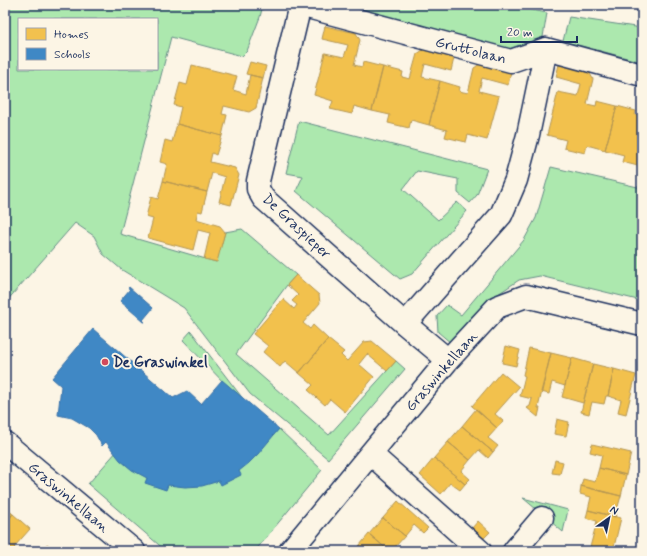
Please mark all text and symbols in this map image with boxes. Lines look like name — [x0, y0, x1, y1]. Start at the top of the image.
legend — [18, 18, 158, 70]
scale bar — [501, 18, 577, 44]
text: 20 m — [507, 25, 533, 41]
text: Homes — [54, 27, 89, 43]
street label: Gruttolaan — [433, 32, 508, 69]
text: Schools — [54, 47, 90, 63]
street label: De Graspieper — [257, 189, 335, 264]
street label: Graswinkellaan — [401, 327, 482, 416]
place label: De Graswinkel — [113, 353, 208, 373]
marker: De Graswinkel — [100, 357, 110, 367]
street label: Graswinkellaan — [23, 458, 114, 538]
north arrow — [589, 498, 629, 538]
text: N — [607, 503, 621, 518]

